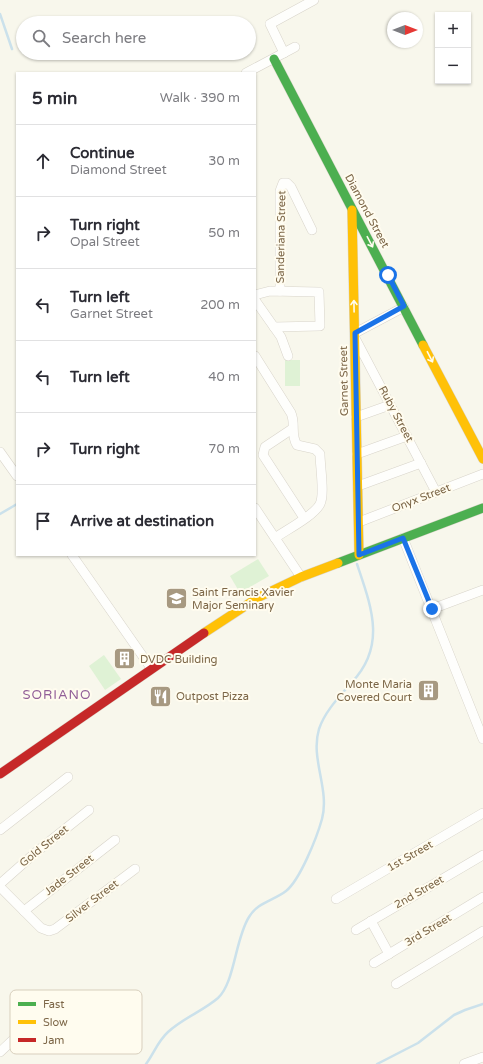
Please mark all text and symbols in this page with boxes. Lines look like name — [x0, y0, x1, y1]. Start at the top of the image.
north arrow — [387, 12, 423, 48]
map controls — [435, 12, 471, 84]
button: + — [435, 12, 471, 48]
search box — [16, 16, 256, 60]
icon: search — [30, 27, 52, 49]
text: Search here — [62, 29, 146, 47]
button: − — [435, 48, 471, 84]
text: 5 min — [32, 88, 77, 109]
text: Walk · 390 m — [160, 90, 240, 106]
text: Continue — [70, 144, 134, 162]
icon: ahead — [32, 150, 54, 172]
text: 30 m — [208, 153, 240, 169]
text: Diamond Street — [70, 162, 167, 178]
street label: Diamond Street — [342, 172, 392, 250]
street label: Sanderiana Street — [274, 190, 288, 284]
text: Turn right — [70, 216, 140, 234]
icon: right — [32, 222, 54, 244]
text: 50 m — [208, 225, 240, 241]
text: Opal Street — [70, 234, 140, 250]
one-way arrow — [367, 236, 374, 248]
route start — [379, 266, 397, 284]
text: Turn left — [70, 288, 130, 306]
icon: left — [32, 294, 54, 316]
text: 200 m — [200, 297, 240, 313]
one-way arrow — [350, 300, 358, 313]
text: Garnet Street — [70, 306, 153, 322]
street label: Garnet Street — [337, 346, 351, 416]
one-way arrow — [427, 351, 434, 363]
icon: left — [32, 366, 54, 388]
text: Turn left — [70, 368, 130, 386]
text: 40 m — [208, 369, 240, 385]
street label: Ruby Street — [376, 384, 416, 444]
icon: right — [32, 438, 54, 460]
text: Turn right — [70, 440, 140, 458]
text: 70 m — [208, 441, 240, 457]
street label: Onyx Street — [390, 481, 452, 515]
icon: arrive — [32, 510, 54, 532]
text: Arrive at destination — [70, 512, 214, 530]
school or university icon: Saint Francis Xavier Major Seminary — [163, 585, 189, 611]
place label: Saint Francis Xavier Major Seminary — [192, 586, 295, 612]
route end — [423, 600, 441, 618]
building icon: DVDC Building — [111, 646, 137, 672]
place label: DVDC Building — [140, 653, 218, 666]
building icon: Monte Maria Covered Court — [415, 677, 441, 703]
place label: Monte Maria Covered Court — [337, 678, 412, 704]
restaurant icon: Outpost Pizza — [148, 683, 174, 709]
district label: SORIANO — [22, 687, 92, 703]
place label: Outpost Pizza — [176, 690, 249, 703]
street label: Gold Street — [17, 822, 71, 870]
street label: 1st Street — [385, 838, 435, 874]
street label: Jade Street — [42, 852, 96, 898]
street label: 2nd Street — [392, 873, 446, 911]
street label: Silver Street — [63, 877, 121, 925]
street label: 3rd Street — [402, 911, 454, 949]
legend — [10, 990, 142, 1054]
text: Fast — [43, 998, 64, 1011]
text: Slow — [43, 1016, 68, 1029]
text: Jam — [43, 1034, 64, 1047]

